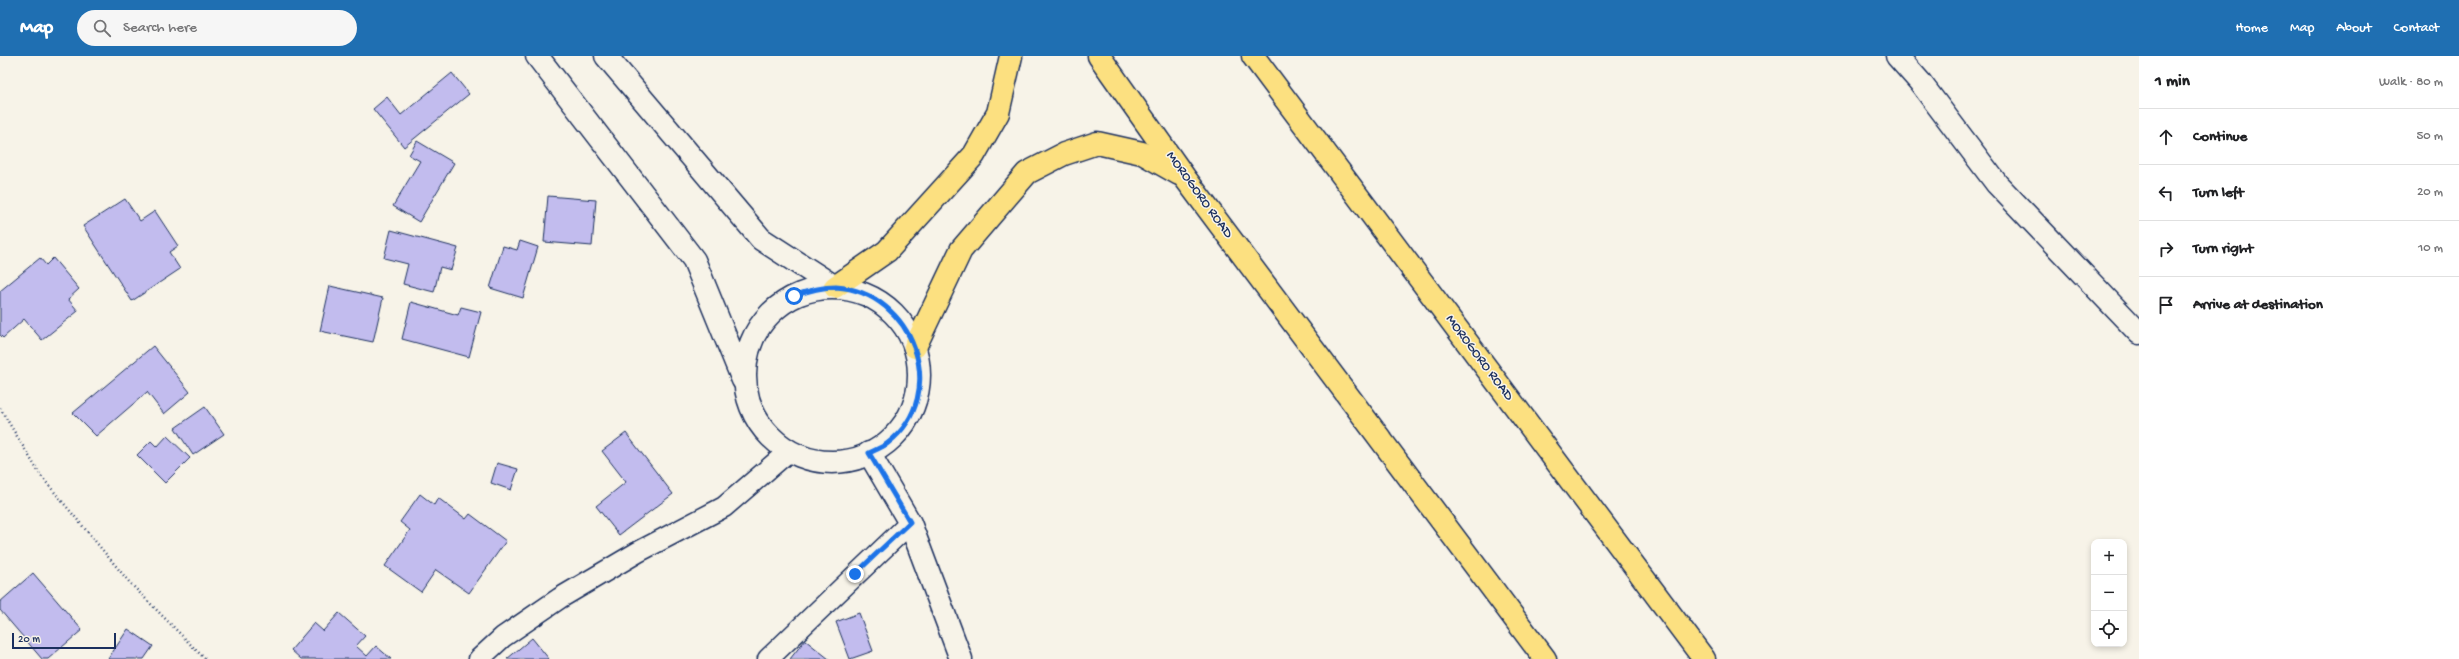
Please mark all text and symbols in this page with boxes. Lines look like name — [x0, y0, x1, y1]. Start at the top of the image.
search box — [77, 10, 357, 46]
text: Map — [20, 17, 53, 40]
icon: search — [91, 17, 113, 39]
text: Search here — [123, 19, 197, 37]
text: Home — [2236, 20, 2268, 37]
text: Map — [2290, 20, 2314, 37]
text: About — [2336, 20, 2372, 37]
text: Contact — [2394, 20, 2439, 37]
text: 1 min — [2155, 72, 2190, 92]
text: Walk · 80 m — [2379, 75, 2443, 90]
icon: ahead — [2155, 126, 2177, 148]
text: Continue — [2193, 128, 2247, 146]
text: 50 m — [2416, 129, 2443, 144]
street label: MOROGORO ROAD — [1162, 148, 1237, 243]
icon: left — [2155, 182, 2177, 204]
text: Turn left — [2193, 184, 2244, 202]
text: 20 m — [2417, 185, 2443, 200]
icon: right — [2155, 238, 2177, 260]
text: Turn right — [2193, 240, 2253, 258]
text: 10 m — [2418, 241, 2443, 256]
route start — [785, 287, 803, 305]
icon: arrive — [2155, 294, 2177, 316]
text: Arrive at destination — [2193, 296, 2323, 314]
street label: MOROGORO ROAD — [1441, 312, 1517, 405]
map controls — [2091, 539, 2127, 647]
button: + — [2091, 539, 2127, 575]
route end — [846, 565, 864, 583]
button: − — [2091, 575, 2127, 611]
button: locate — [2091, 611, 2127, 647]
scale bar — [12, 631, 116, 650]
text: 20 m — [18, 634, 40, 646]

